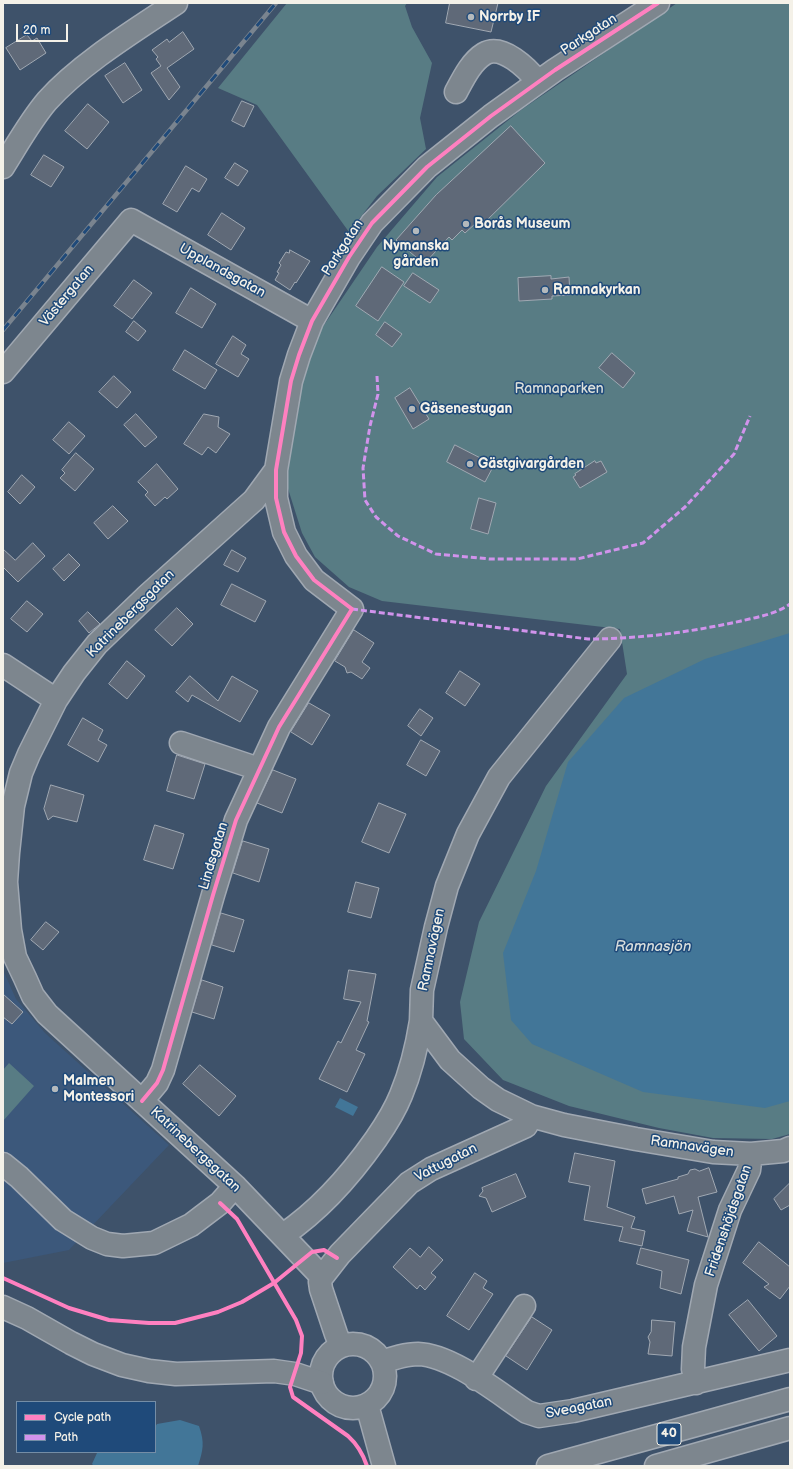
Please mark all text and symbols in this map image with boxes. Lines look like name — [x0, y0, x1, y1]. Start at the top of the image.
place label: Norrby IF — [479, 9, 540, 25]
street label: Parkgatan — [558, 11, 620, 59]
marker: Norrby IF — [466, 12, 476, 22]
scale bar — [18, 16, 70, 42]
text: 20 m — [23, 23, 50, 38]
place label: Borås Museum — [474, 216, 570, 232]
street label: Parkgatan — [319, 217, 367, 279]
marker: Borås Museum — [461, 219, 471, 229]
marker: Nymanska gården — [411, 226, 421, 236]
place label: Nymanska gården — [383, 238, 449, 270]
street label: Upplandsgatan — [176, 240, 268, 302]
street label: Västergatan — [36, 262, 98, 330]
place label: Ramnakyrkan — [553, 282, 641, 298]
marker: Ramnakyrkan — [540, 285, 550, 295]
park label: Ramnaparken — [514, 381, 604, 397]
place label: Gäsenestugan — [420, 401, 512, 417]
marker: Gäsenestugan — [407, 404, 417, 414]
place label: Gästgivargården — [478, 456, 584, 472]
marker: Gästgivargården — [465, 459, 475, 469]
street label: Katrinebergsgatan — [84, 567, 178, 661]
street label: Lindsgatan — [196, 820, 232, 892]
street label: Ramnavägen — [415, 907, 449, 993]
water label: Ramnasjön — [615, 938, 691, 956]
place label: Malmen Montessori — [63, 1073, 134, 1106]
marker: Malmen Montessori — [50, 1084, 60, 1094]
street label: Katrinebergsgatan — [146, 1104, 244, 1196]
street label: Ramnavägen — [649, 1133, 735, 1161]
street label: Vattugatan — [412, 1140, 480, 1186]
street label: Fridenshöjdsgatan — [702, 1163, 756, 1279]
street label: Sveagatan — [545, 1393, 613, 1423]
legend — [16, 1401, 156, 1453]
text: Cycle path — [54, 1410, 111, 1425]
road number: 40 — [657, 1423, 681, 1445]
text: Path — [54, 1430, 78, 1445]

